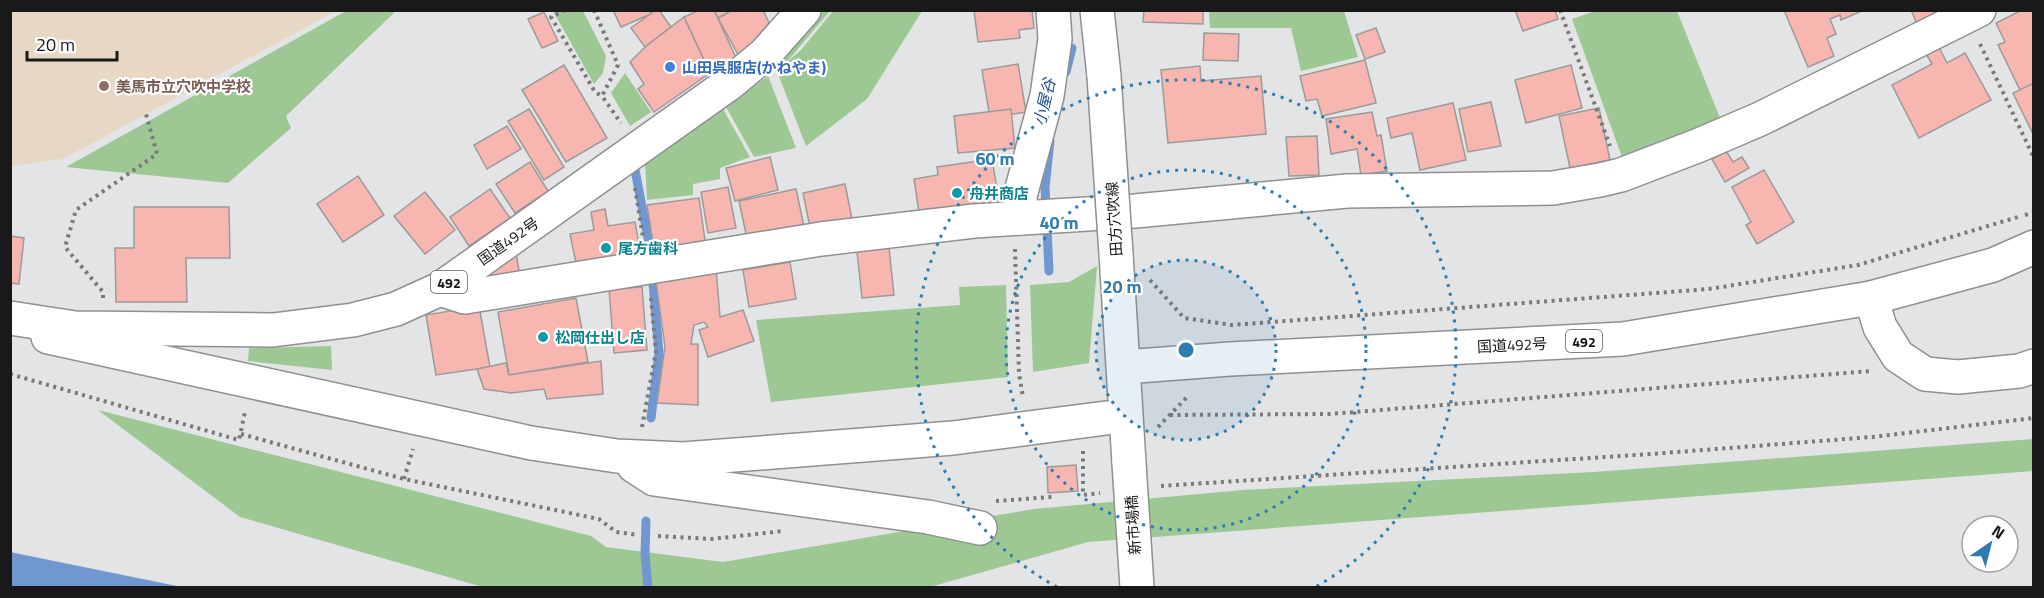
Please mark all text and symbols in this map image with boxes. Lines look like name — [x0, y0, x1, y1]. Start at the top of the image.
scale bar — [27, 24, 117, 62]
text: 20 m — [36, 31, 75, 58]
place label: 山田呉服店(かねやま) — [682, 56, 827, 79]
marker: 山田呉服店(かねやま) — [663, 60, 677, 74]
water label: 小屋谷 — [1027, 74, 1062, 128]
place label: 美馬市立穴吹中学校 — [116, 75, 251, 98]
marker: 美馬市立穴吹中学校 — [97, 79, 111, 93]
text: 60 m — [975, 145, 1015, 172]
street label: 田方穴吹線 — [1100, 181, 1128, 257]
place label: 舟井商店 — [969, 182, 1029, 205]
marker: 舟井商店 — [950, 186, 964, 200]
text: 40 m — [1039, 209, 1079, 236]
street label: 国道492号 — [473, 211, 543, 271]
place label: 尾方歯科 — [618, 237, 678, 260]
marker: 尾方歯科 — [599, 241, 613, 255]
road number: 492 — [431, 271, 467, 293]
text: 20 m — [1102, 273, 1142, 300]
place label: 松岡仕出し店 — [555, 326, 645, 349]
marker: 松岡仕出し店 — [536, 330, 550, 344]
road number: 492 — [1566, 330, 1602, 352]
street label: 国道492号 — [1476, 332, 1548, 358]
centre of rings — [1176, 340, 1196, 360]
street label: 新市場橋 — [1119, 494, 1147, 556]
north arrow — [1960, 514, 2020, 574]
text: N — [1987, 519, 2010, 545]

